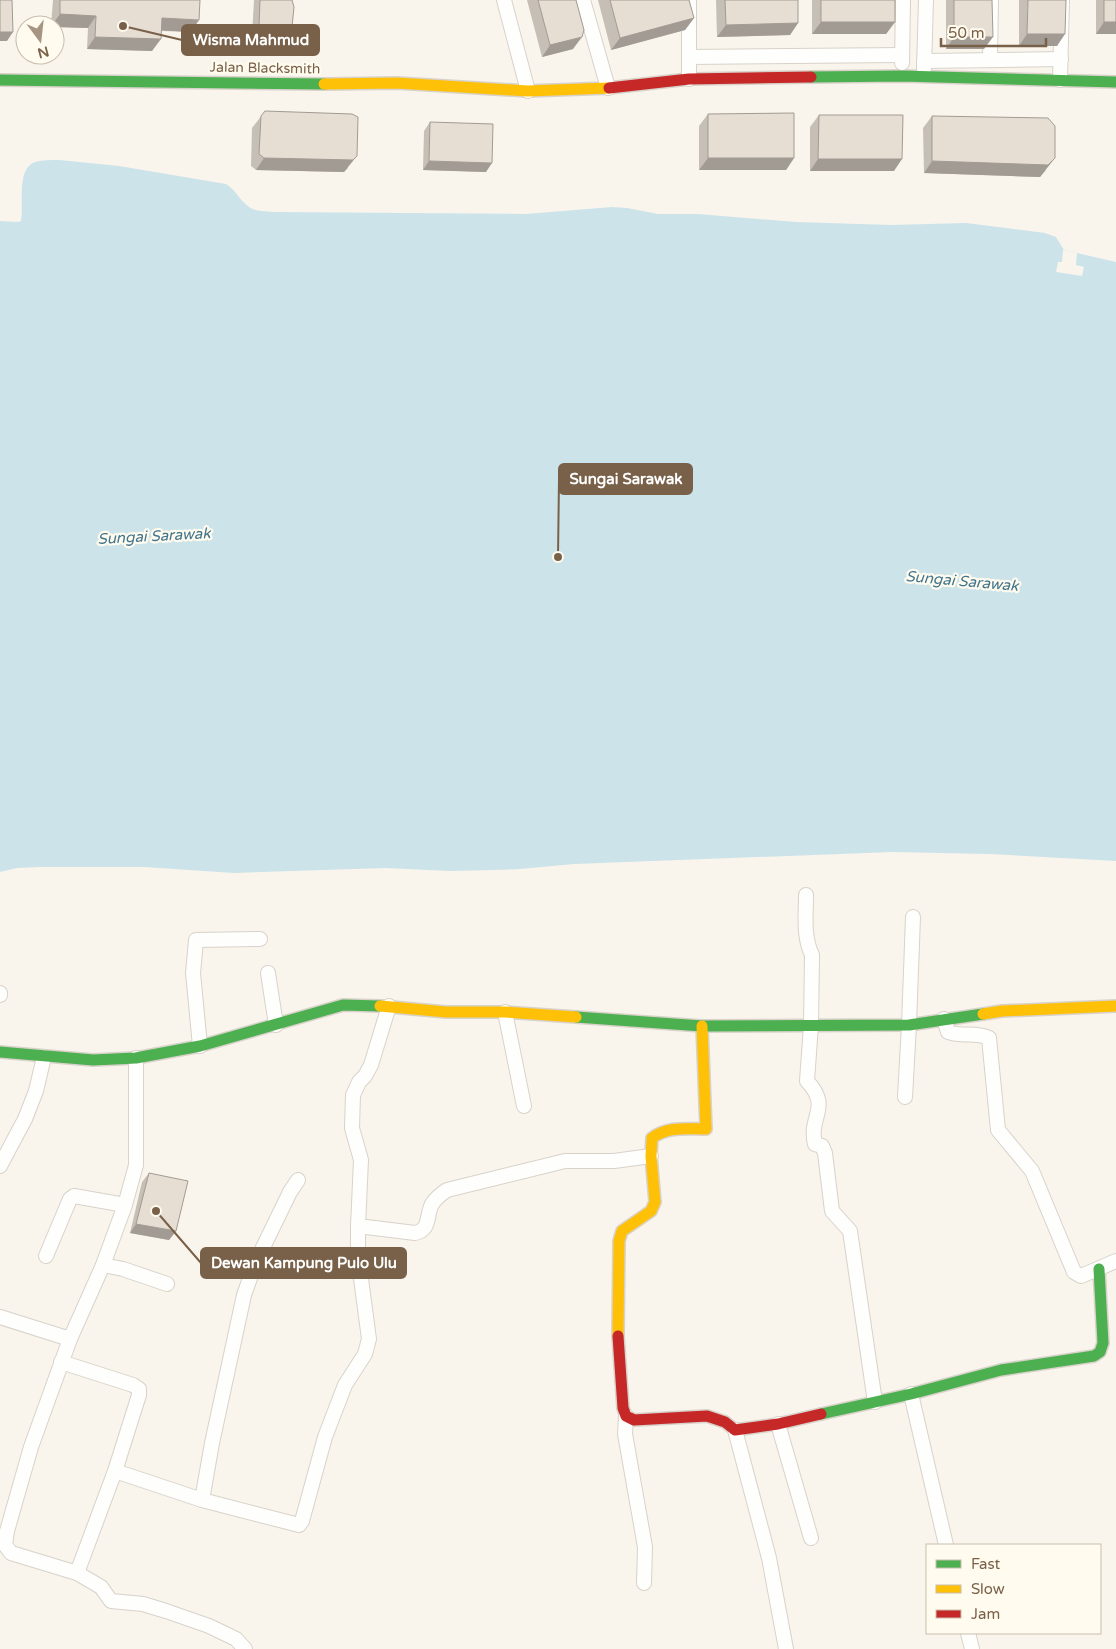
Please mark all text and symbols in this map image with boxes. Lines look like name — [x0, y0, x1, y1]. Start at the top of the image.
north arrow — [15, 15, 65, 65]
scale bar — [941, 15, 1046, 47]
text: 50 m — [948, 24, 985, 42]
callout: Wisma Mahmud — [182, 25, 319, 55]
text: Wisma Mahmud — [193, 31, 309, 49]
text: N — [36, 42, 51, 62]
street label: Jalan Blacksmith — [209, 59, 321, 77]
callout: Sungai Sarawak — [559, 464, 692, 494]
text: Sungai Sarawak — [569, 470, 683, 489]
water label: Sungai Sarawak — [97, 524, 213, 548]
water label: Sungai Sarawak — [905, 567, 1021, 595]
callout: Dewan Kampung Pulo Ulu — [201, 1248, 406, 1278]
text: Dewan Kampung Pulo Ulu — [211, 1254, 397, 1273]
legend — [926, 1544, 1101, 1634]
text: Fast — [971, 1555, 1001, 1573]
text: Slow — [971, 1580, 1005, 1598]
text: Jam — [971, 1605, 1000, 1623]

